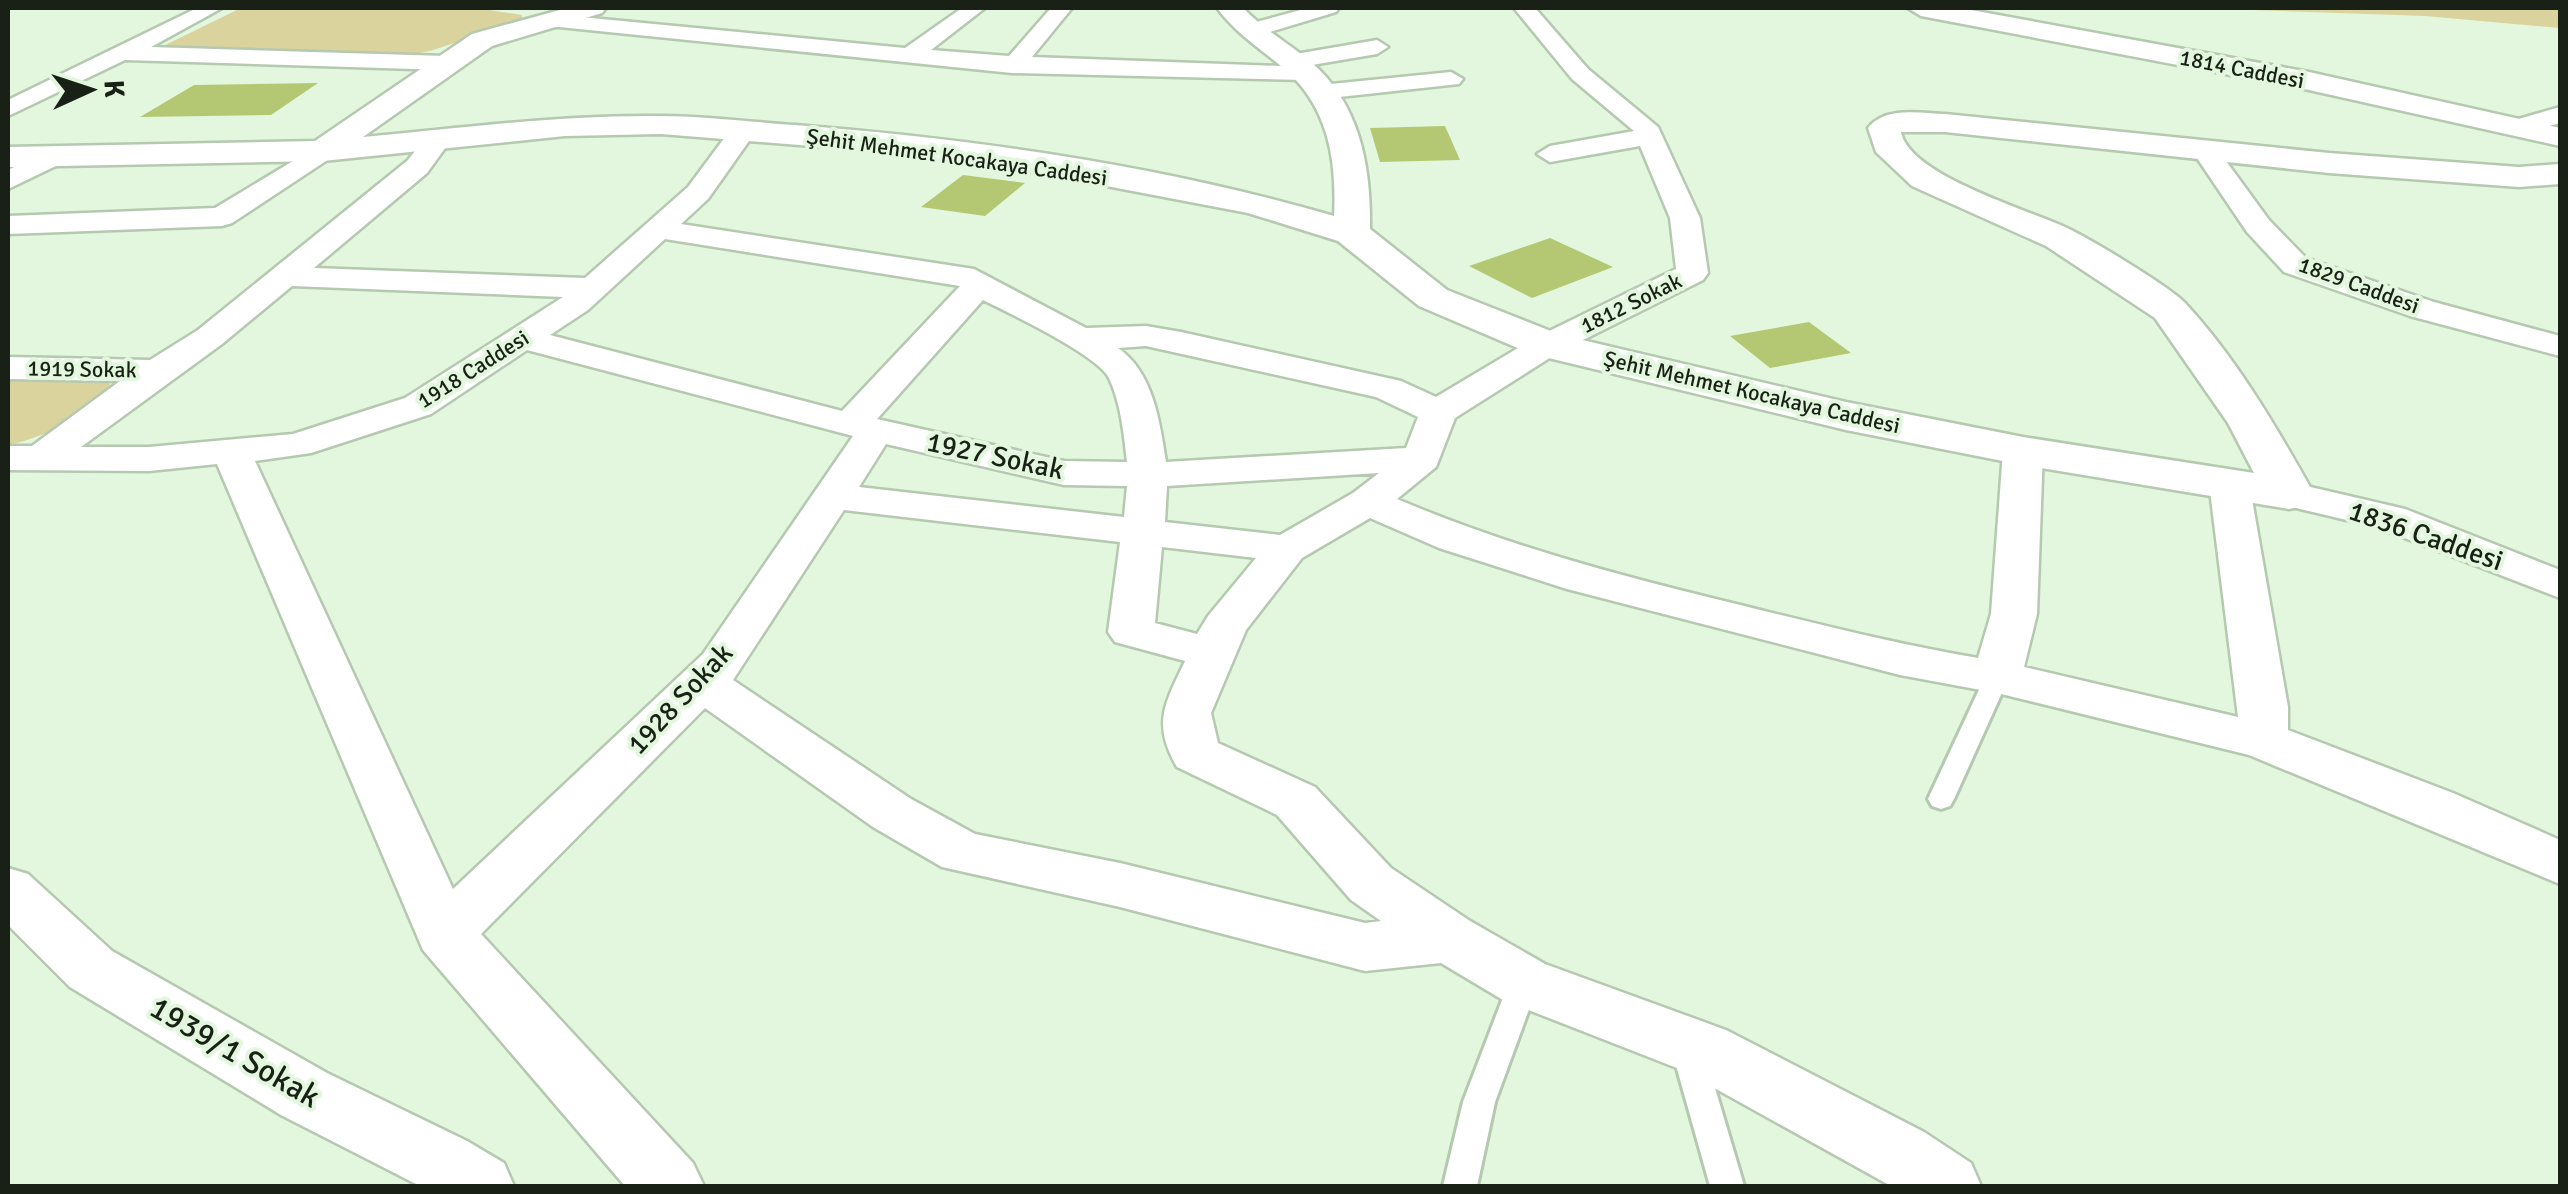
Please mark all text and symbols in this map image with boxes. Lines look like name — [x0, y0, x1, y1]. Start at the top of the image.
north arrow — [40, 40, 140, 140]
street label: 1814 Caddesi — [2177, 44, 2307, 94]
text: K — [97, 79, 131, 99]
street label: Şehit Mehmet Kocakaya Caddesi — [805, 123, 1109, 191]
street label: 1829 Caddesi — [2295, 251, 2423, 319]
street label: 1812 Sokak — [1576, 267, 1686, 339]
street label: 1918 Caddesi — [412, 324, 534, 414]
street label: Şehit Mehmet Kocakaya Caddesi — [1601, 345, 1903, 439]
street label: 1919 Sokak — [27, 355, 137, 383]
street label: 1927 Sokak — [923, 425, 1067, 487]
street label: 1836 Caddesi — [2344, 494, 2508, 578]
street label: 1928 Sokak — [620, 637, 740, 761]
street label: 1939/1 Sokak — [143, 988, 327, 1116]

